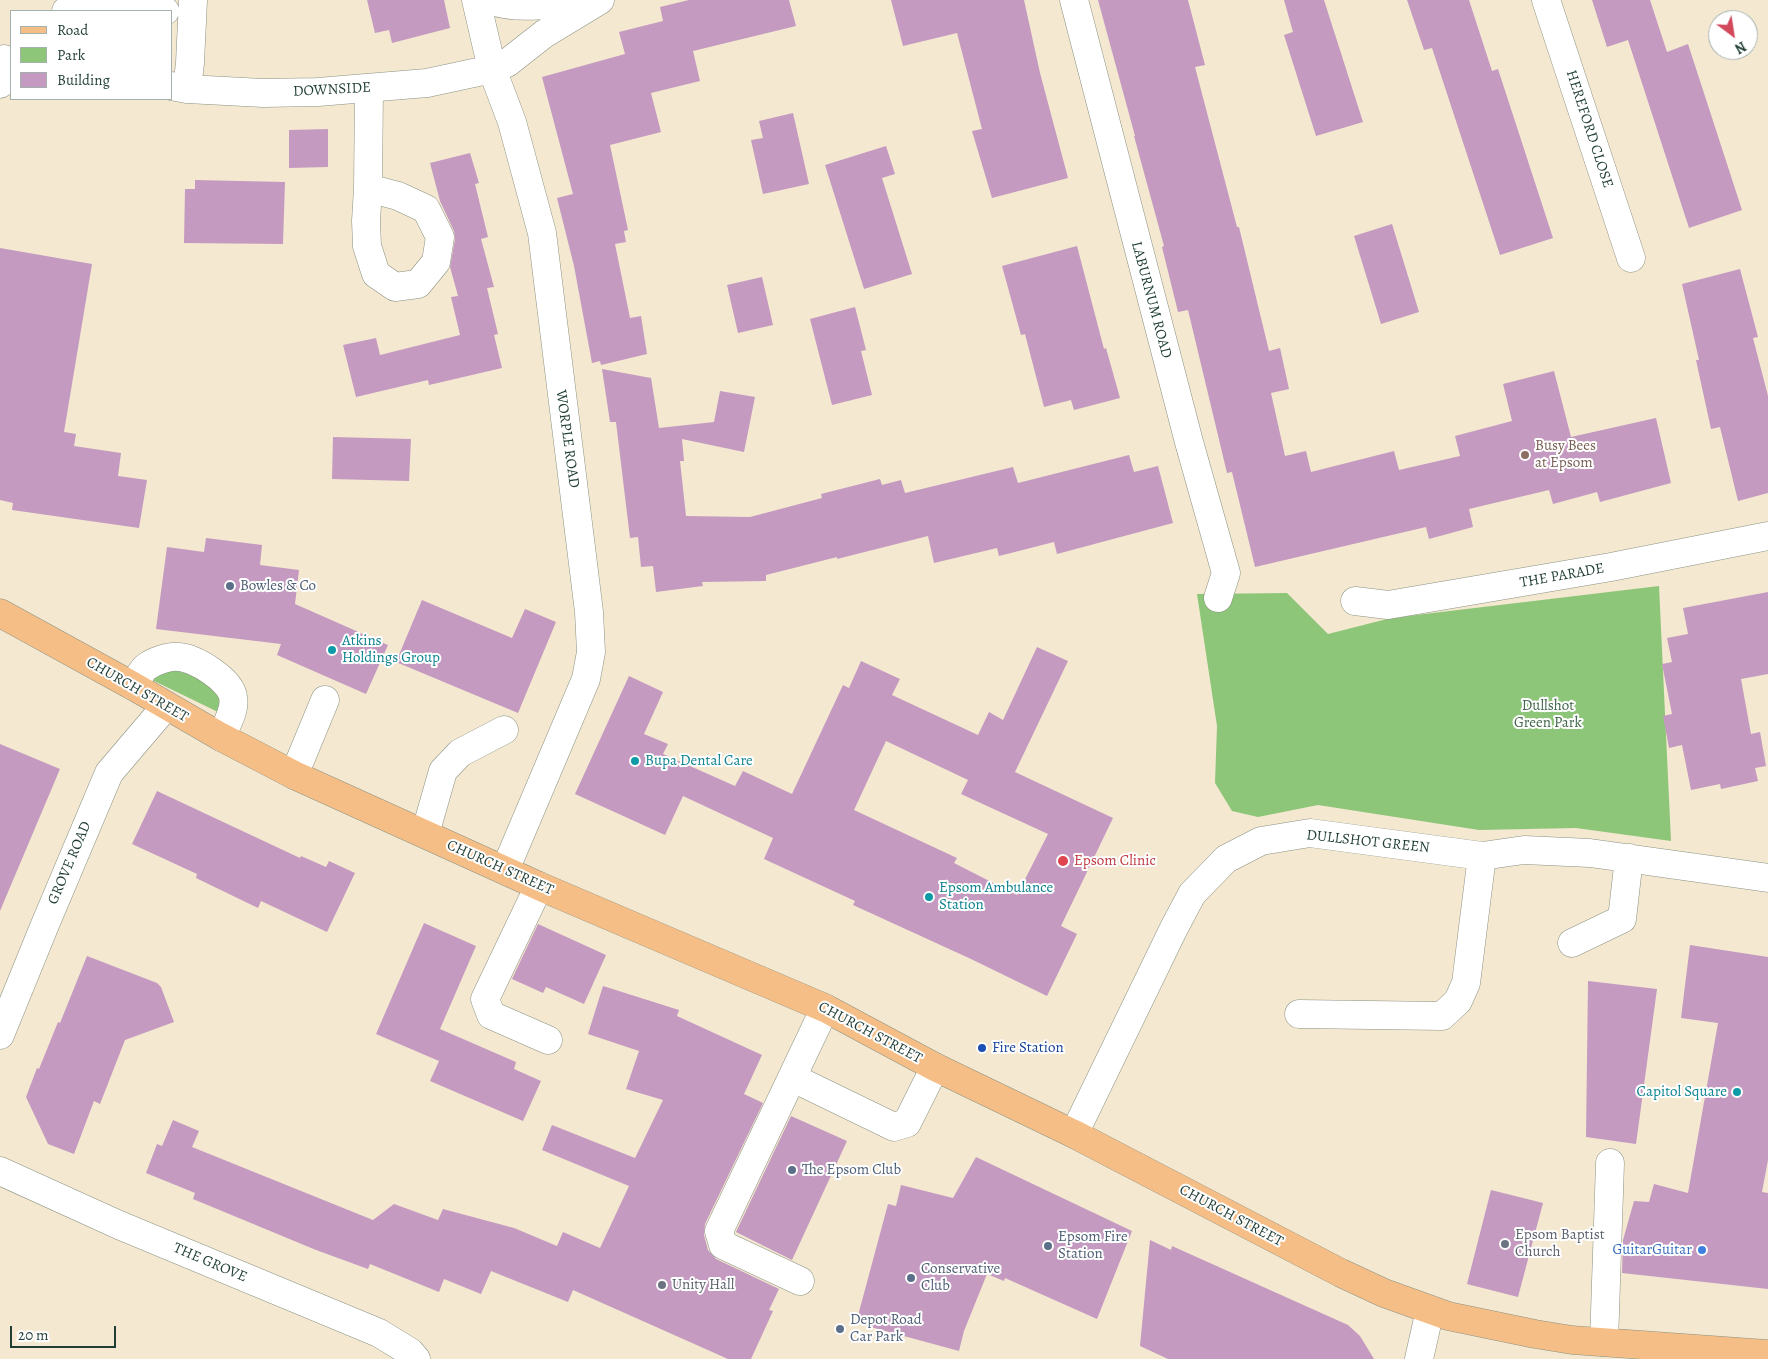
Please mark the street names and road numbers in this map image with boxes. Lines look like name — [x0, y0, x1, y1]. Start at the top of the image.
street label: HEREFORD CLOSE — [1561, 68, 1617, 190]
street label: DOWNSIDE — [293, 79, 371, 101]
street label: LABURNUM ROAD — [1127, 240, 1175, 360]
street label: WORPLE ROAD — [551, 389, 583, 489]
street label: THE PARADE — [1518, 560, 1606, 592]
street label: CHURCH STREET — [83, 653, 191, 727]
street label: GROVE ROAD — [44, 819, 96, 907]
street label: DULLSHOT GREEN — [1305, 827, 1431, 857]
street label: CHURCH STREET — [444, 836, 556, 900]
street label: CHURCH STREET — [815, 998, 925, 1068]
street label: CHURCH STREET — [1176, 1181, 1286, 1251]
street label: THE GROVE — [170, 1239, 250, 1287]

